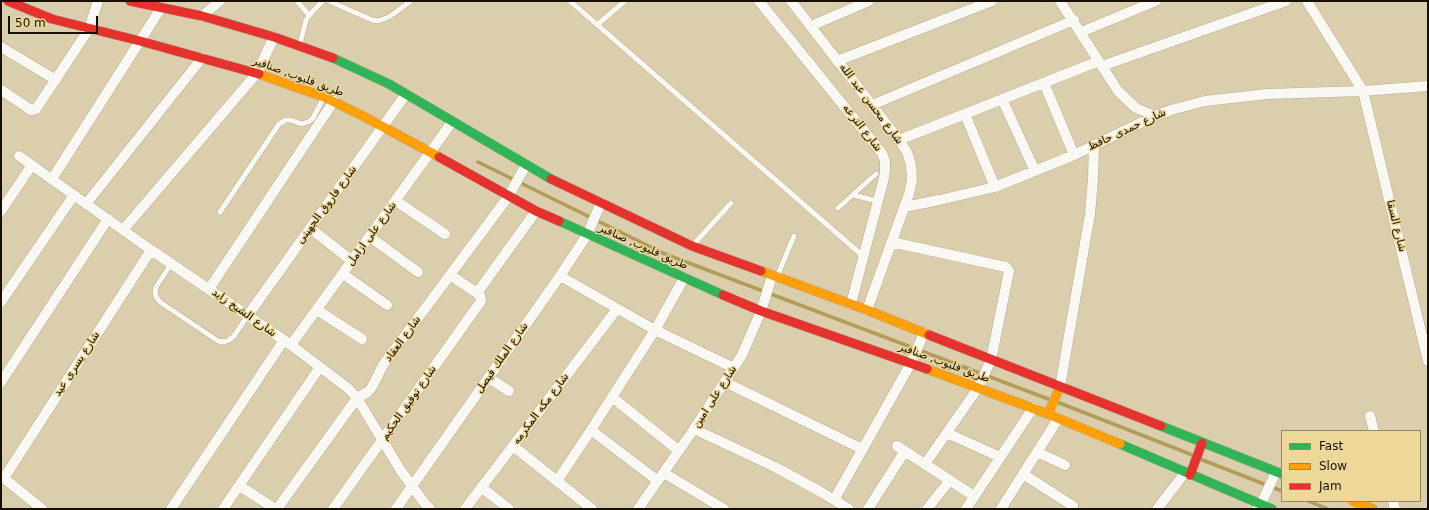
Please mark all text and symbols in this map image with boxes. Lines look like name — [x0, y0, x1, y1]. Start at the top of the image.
scale bar — [10, 8, 100, 34]
text: 50 m — [15, 16, 46, 30]
street label: طريق قليوب, صنافير — [250, 54, 346, 100]
street label: شارع محسن عبد الله — [836, 61, 906, 147]
street label: شارع الترعه — [839, 102, 885, 154]
street label: شارع حمدى حافظ — [1086, 106, 1168, 154]
street label: شارع فاروق الجهينى — [294, 163, 360, 247]
street label: شارع على ازامل — [344, 199, 400, 269]
street label: شارع السقا — [1383, 199, 1409, 253]
street label: طريق قليوب, صنافير — [596, 221, 690, 273]
street label: شارع الشيخ زايد — [209, 286, 279, 340]
street label: شارع العقاد — [382, 313, 424, 365]
street label: شارع الملك فيصل — [473, 320, 531, 396]
street label: شارع يسرى عيد — [51, 329, 103, 399]
street label: طريق قليوب, صنافير — [896, 340, 992, 386]
street label: شارع توفيق الحكيم — [378, 363, 440, 443]
street label: شارع على امين — [690, 363, 740, 431]
street label: شارع مكه المكرمه — [510, 371, 572, 447]
legend — [1281, 430, 1421, 502]
text: Fast — [1319, 439, 1343, 453]
text: Slow — [1319, 459, 1347, 473]
text: Jam — [1319, 479, 1342, 493]

